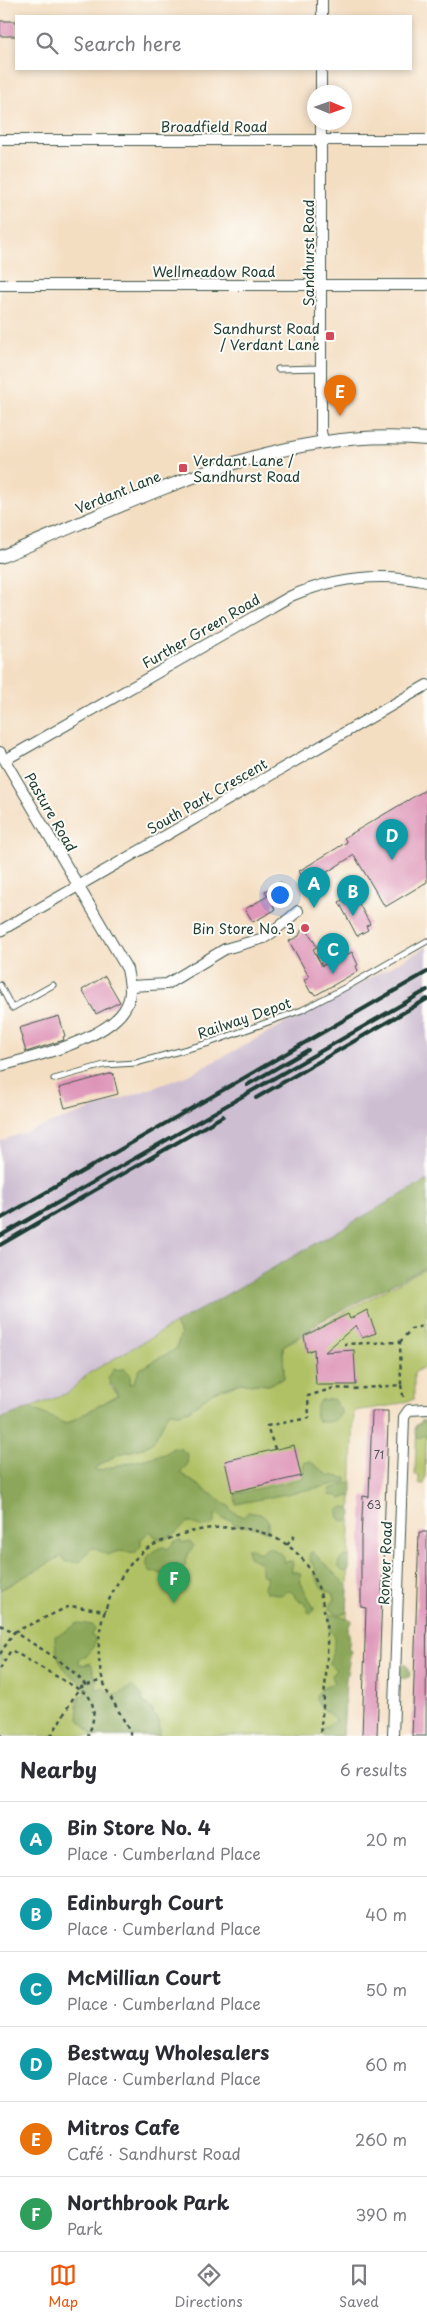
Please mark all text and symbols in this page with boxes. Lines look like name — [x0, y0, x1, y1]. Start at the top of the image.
search box — [15, 15, 412, 70]
icon: search — [33, 29, 61, 57]
text: Search here — [73, 29, 182, 57]
north arrow — [307, 85, 352, 130]
street label: Broadfield Road — [160, 116, 268, 137]
street label: Sandhurst Road — [298, 199, 319, 307]
street label: Wellmeadow Road — [152, 261, 276, 282]
place label: Sandhurst Road / Verdant Lane — [213, 318, 320, 355]
marker: Sandhurst Road / Verdant Lane — [324, 330, 336, 342]
pin: E — [324, 375, 356, 416]
place label: Verdant Lane / Sandhurst Road — [193, 450, 300, 487]
marker: Verdant Lane / Sandhurst Road — [177, 462, 189, 474]
street label: Verdant Lane — [72, 465, 164, 519]
street label: Further Green Road — [138, 589, 264, 673]
street label: South Park Crescent — [143, 753, 271, 839]
street label: Pasture Road — [20, 768, 82, 856]
pin: D — [376, 819, 408, 860]
pin: A — [298, 867, 330, 908]
pin: B — [337, 875, 369, 916]
your location — [267, 882, 293, 908]
place label: Bin Store No. 3 — [193, 918, 295, 939]
marker: Bin Store No. 3 — [299, 922, 311, 934]
pin: C — [317, 933, 349, 974]
street label: Railway Depot — [194, 992, 294, 1044]
house number: 71 — [374, 1446, 384, 1463]
house number: 63 — [367, 1496, 381, 1513]
street label: Ronver Road — [373, 1520, 397, 1606]
pin: F — [158, 1562, 190, 1603]
text: Nearby — [20, 1753, 97, 1785]
text: 6 results — [340, 1757, 407, 1781]
text: Bin Store No. 4 — [67, 1813, 211, 1841]
text: A — [30, 1827, 42, 1851]
text: 20 m — [366, 1827, 407, 1851]
text: Place · Cumberland Place — [67, 1841, 261, 1865]
text: Edinburgh Court — [67, 1888, 224, 1916]
text: B — [31, 1902, 41, 1926]
text: 40 m — [365, 1902, 407, 1926]
text: Place · Cumberland Place — [67, 1916, 261, 1940]
text: McMillian Court — [67, 1963, 221, 1991]
text: C — [30, 1977, 42, 2001]
text: 50 m — [366, 1977, 407, 2001]
text: Place · Cumberland Place — [67, 1991, 261, 2015]
text: Bestway Wholesalers — [67, 2038, 269, 2066]
text: D — [30, 2052, 42, 2076]
text: 60 m — [365, 2052, 407, 2076]
text: Place · Cumberland Place — [67, 2066, 261, 2090]
text: Mitros Cafe — [67, 2113, 180, 2141]
text: E — [31, 2127, 41, 2151]
text: 260 m — [355, 2127, 407, 2151]
text: Café · Sandhurst Road — [67, 2141, 241, 2165]
text: Northbrook Park — [67, 2188, 229, 2216]
text: F — [31, 2202, 41, 2226]
text: 390 m — [356, 2202, 407, 2226]
text: Park — [67, 2216, 103, 2240]
tab: Map — [48, 2261, 78, 2312]
tab: Directions — [175, 2261, 243, 2312]
tab: Saved — [339, 2261, 379, 2312]

